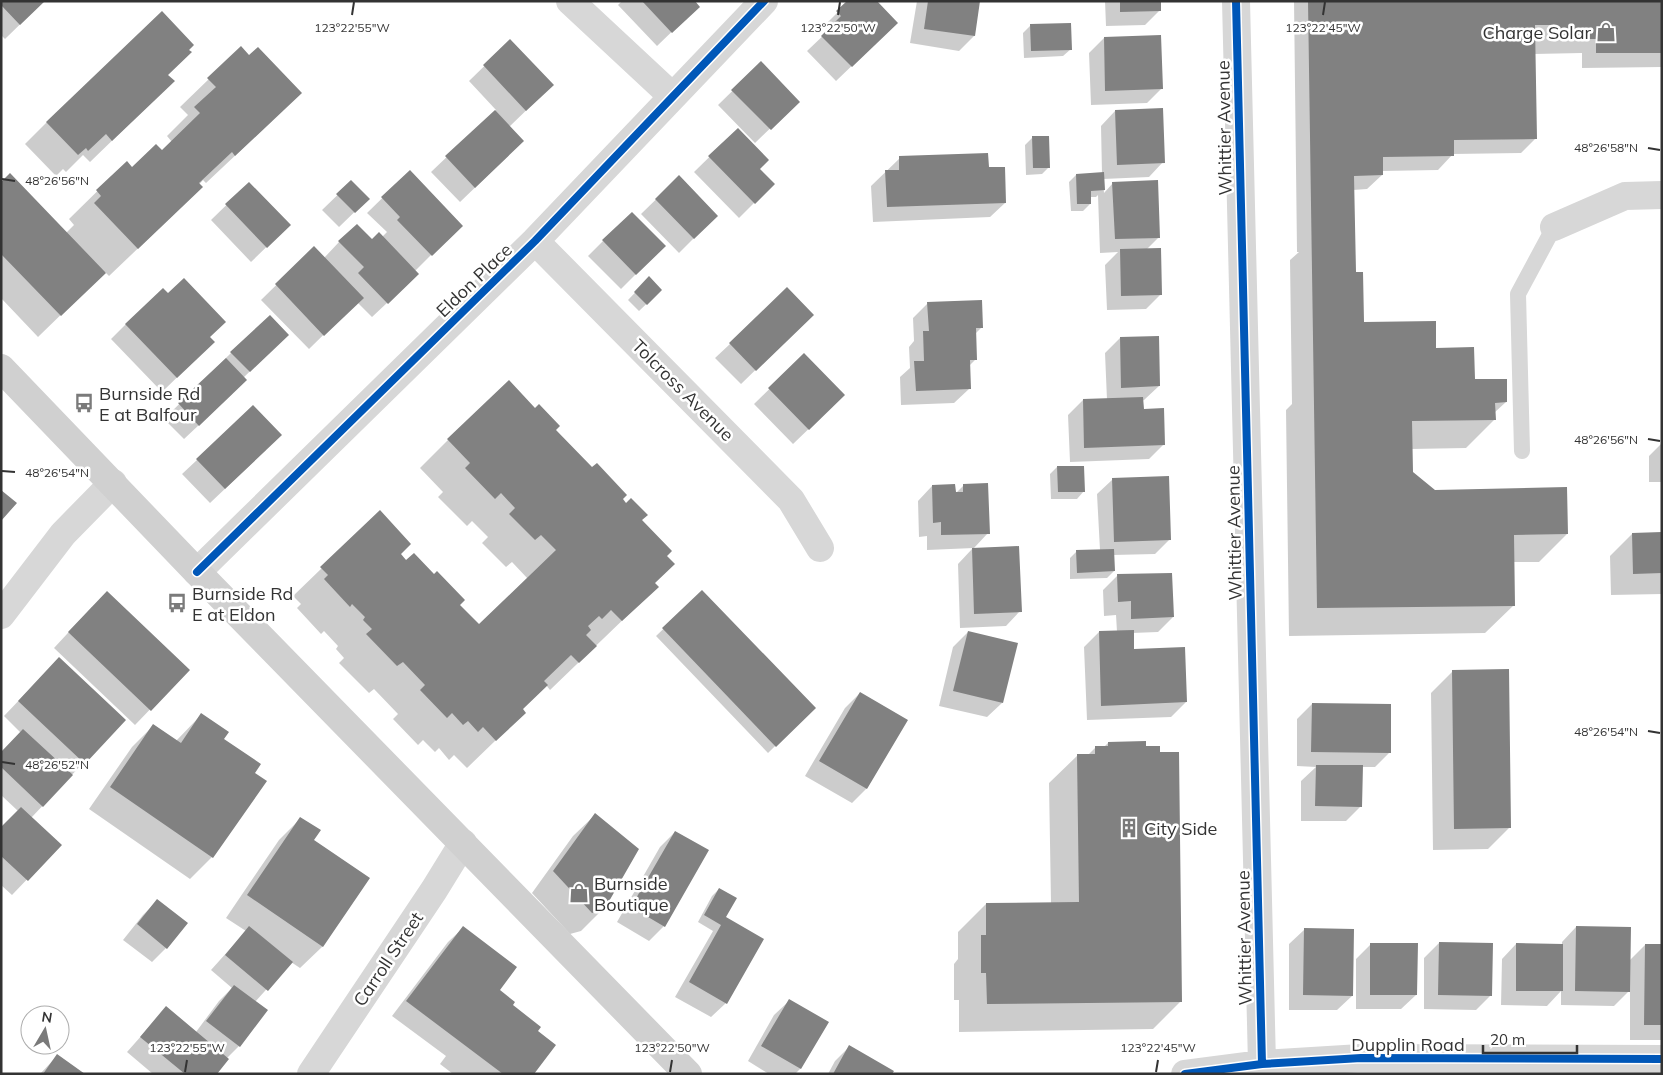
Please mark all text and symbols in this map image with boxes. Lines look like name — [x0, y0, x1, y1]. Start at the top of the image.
text: 123°22'55"W — [314, 20, 390, 35]
text: 123°22'50"W — [800, 20, 876, 35]
text: 123°22'45"W — [1285, 20, 1361, 35]
place label: Charge Solar — [1482, 21, 1591, 44]
shop icon: Charge Solar — [1595, 21, 1617, 43]
street label: Whittier Avenue — [1211, 60, 1237, 196]
text: 48°26'58"N — [1574, 140, 1638, 155]
text: 48°26'56"N — [25, 173, 89, 188]
street label: Eldon Place — [431, 238, 517, 322]
street label: Tolcross Avenue — [627, 334, 739, 446]
place label: Burnside Rd E at Balfour — [99, 382, 200, 426]
bus stop icon: Burnside Rd E at Balfour — [73, 392, 95, 414]
text: 48°26'56"N — [1574, 432, 1638, 447]
text: 48°26'54"N — [25, 465, 89, 480]
street label: Whittier Avenue — [1221, 465, 1247, 601]
place label: Burnside Rd E at Eldon — [192, 582, 293, 626]
bus stop icon: Burnside Rd E at Eldon — [166, 592, 188, 614]
text: 48°26'54"N — [1574, 724, 1638, 739]
text: 48°26'52"N — [25, 757, 89, 772]
building icon: City Side — [1118, 817, 1140, 839]
place label: City Side — [1144, 817, 1217, 840]
street label: Whittier Avenue — [1231, 870, 1257, 1006]
place label: Burnside Boutique — [594, 872, 668, 916]
shop icon: Burnside Boutique — [568, 882, 590, 904]
street label: Carroll Street — [348, 907, 428, 1011]
north arrow — [20, 1005, 70, 1055]
text: N — [40, 1007, 54, 1027]
scale bar — [1483, 1022, 1577, 1054]
text: 20 m — [1490, 1030, 1525, 1049]
street label: Dupplin Road — [1351, 1033, 1465, 1056]
text: 123°22'55"W — [149, 1040, 225, 1055]
text: 123°22'50"W — [634, 1040, 710, 1055]
text: 123°22'45"W — [1120, 1040, 1196, 1055]

